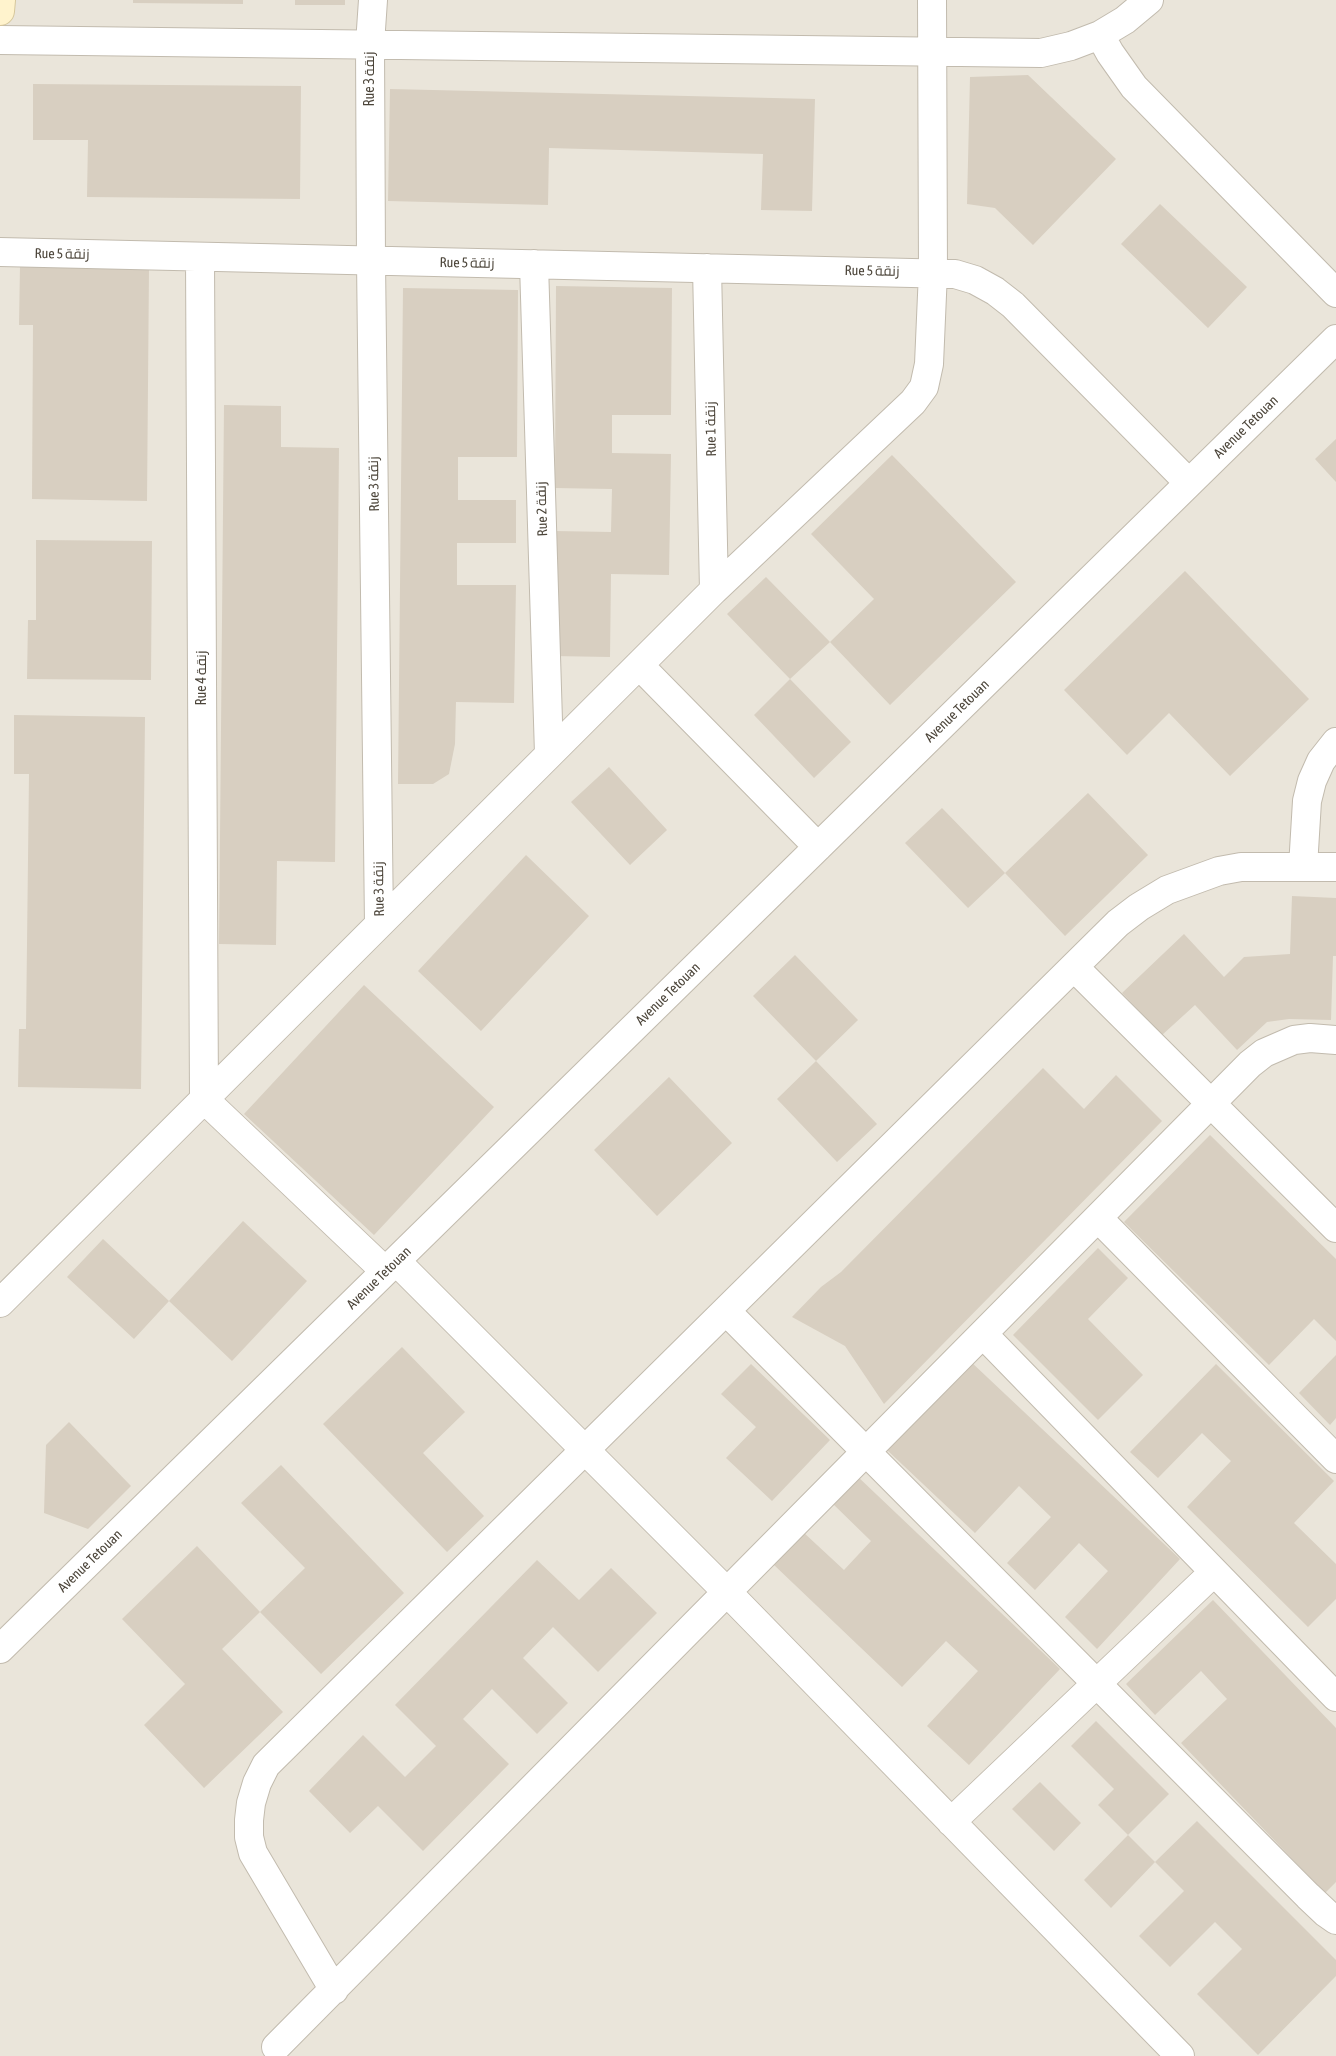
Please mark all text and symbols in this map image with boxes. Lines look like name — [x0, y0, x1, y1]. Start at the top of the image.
street label: Rue 3 زنقة — [362, 52, 378, 106]
street label: Rue 5 زنقة — [34, 245, 90, 263]
street label: Rue 5 زنقة — [439, 254, 495, 272]
street label: Rue 5 زنقة — [844, 262, 900, 280]
street label: Avenue Tetouan — [1210, 392, 1282, 462]
street label: Rue 1 زنقة — [702, 401, 720, 457]
street label: Rue 3 زنقة — [365, 456, 383, 512]
street label: Rue 2 زنقة — [533, 481, 551, 537]
street label: Rue 4 زنقة — [194, 651, 210, 705]
street label: Avenue Tetouan — [921, 676, 993, 746]
street label: Rue 3 زنقة — [370, 861, 388, 917]
street label: Avenue Tetouan — [632, 959, 704, 1029]
street label: Avenue Tetouan — [343, 1243, 415, 1313]
street label: Avenue Tetouan — [54, 1526, 126, 1596]

